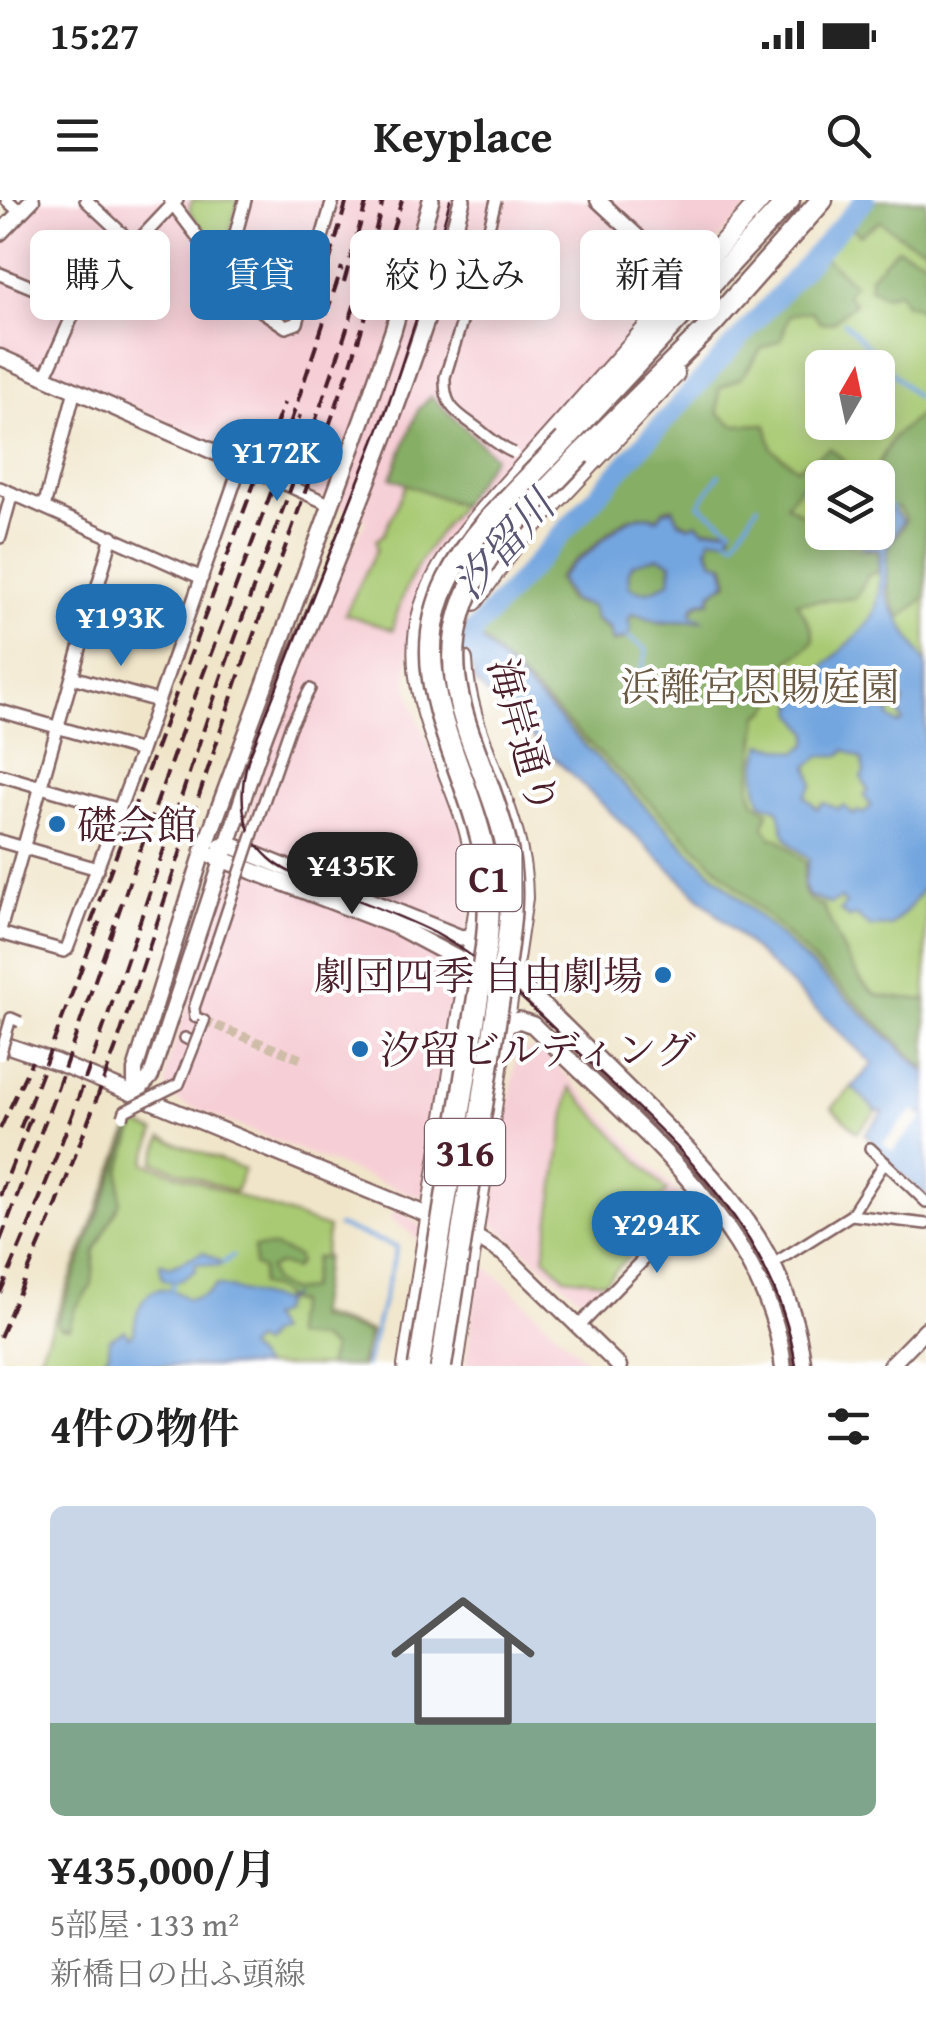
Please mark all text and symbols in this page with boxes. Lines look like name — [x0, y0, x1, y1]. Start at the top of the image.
text: 15:27 — [50, 7, 140, 63]
text: Keyplace — [373, 103, 553, 168]
icon: menu — [50, 108, 105, 163]
icon: search — [821, 108, 876, 163]
chip: 購入 — [30, 230, 170, 320]
chip: 賃貸 — [190, 230, 330, 320]
chip: 絞り込み — [350, 230, 560, 320]
chip: 新着 — [580, 230, 720, 320]
north arrow — [805, 350, 895, 440]
map controls — [805, 350, 895, 550]
pin: ¥172K — [207, 419, 347, 504]
text: ¥172K — [234, 428, 320, 475]
button: layers — [805, 460, 895, 550]
water label: 汐留川 — [438, 474, 570, 611]
pin: ¥193K — [51, 584, 191, 669]
text: ¥193K — [78, 593, 164, 640]
street label: 海岸通り — [474, 651, 574, 821]
park label: 浜離宮恩賜庭園 — [620, 657, 900, 716]
place label: 礎会館 — [77, 795, 197, 854]
marker: 礎会館 — [46, 813, 68, 835]
pin: ¥435K — [282, 832, 422, 917]
text: ¥435K — [309, 841, 395, 888]
road number: C1 — [456, 845, 522, 911]
place label: 劇団四季 自由劇場 — [314, 946, 643, 1005]
marker: 劇団四季 自由劇場 — [652, 964, 674, 986]
place label: 汐留ビルディング — [380, 1020, 696, 1079]
marker: 汐留ビルディング — [349, 1038, 371, 1060]
road number: 316 — [425, 1119, 505, 1185]
pin: ¥294K — [587, 1191, 727, 1276]
text: ¥294K — [614, 1200, 700, 1247]
text: 4件の物件 — [50, 1397, 240, 1458]
icon: filters — [821, 1399, 876, 1454]
icon: home — [373, 1571, 553, 1751]
text: ¥435,000/月 — [50, 1838, 276, 1899]
text: 5部屋 · 133 m² — [50, 1901, 239, 1948]
text: 新橋日の出ふ頭線 — [50, 1950, 306, 1997]

